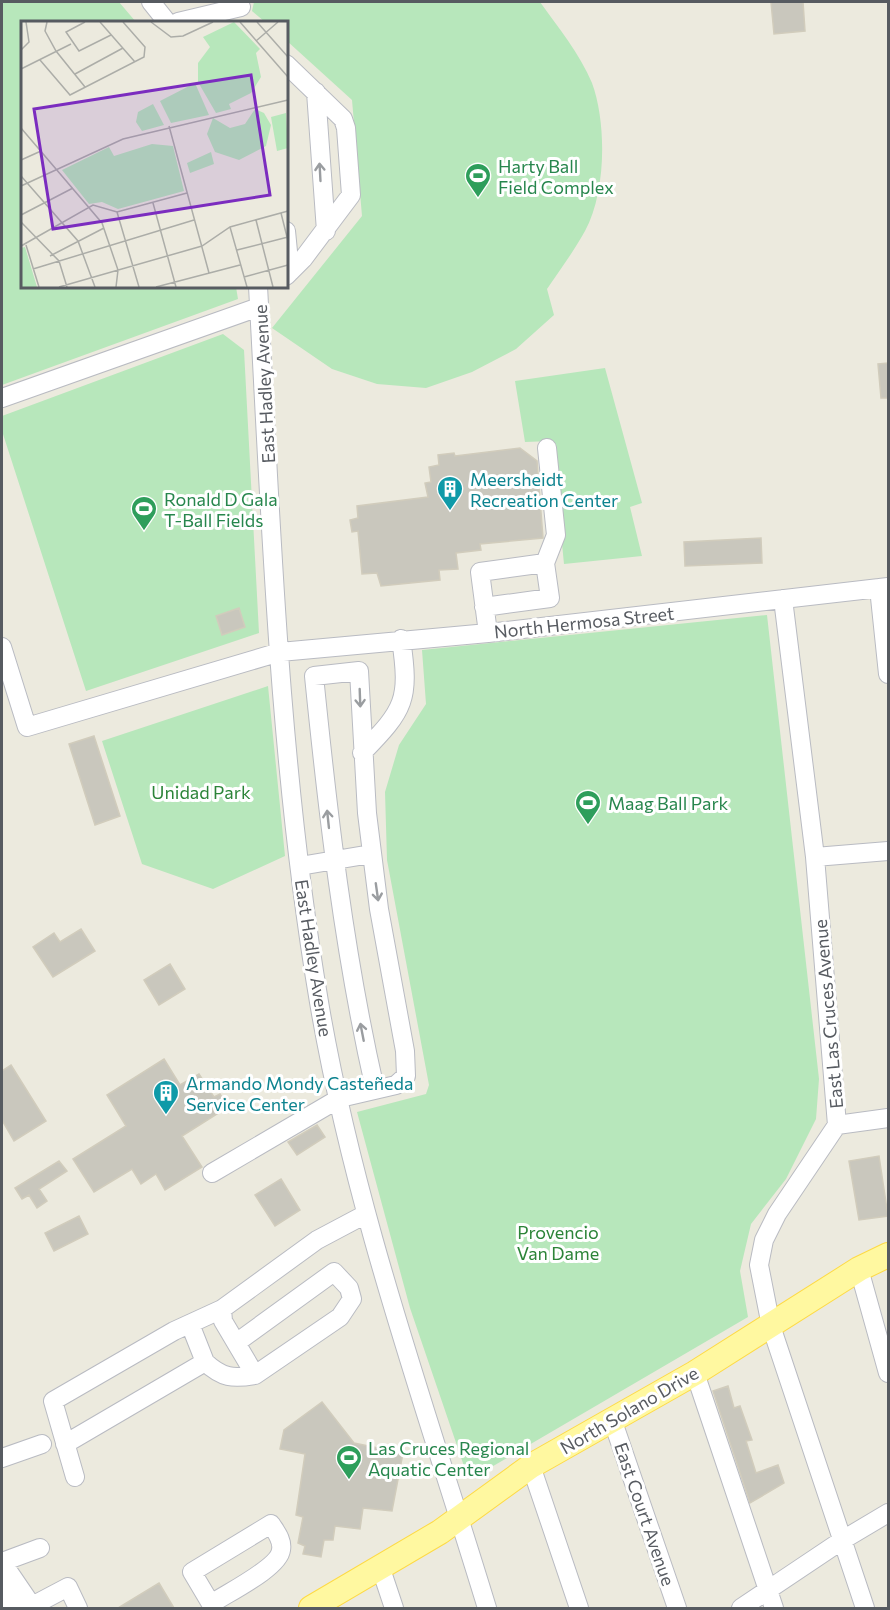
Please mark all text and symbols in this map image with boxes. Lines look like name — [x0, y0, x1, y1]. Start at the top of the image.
inset map — [21, 21, 288, 288]
place label: Harty Ball Field Complex — [498, 155, 614, 198]
sports icon: Harty Ball Field Complex — [463, 161, 493, 199]
one-way arrow — [314, 163, 325, 183]
street label: East Hadley Avenue — [249, 304, 279, 464]
place label: Meersheidt Recreation Center — [470, 468, 618, 511]
building icon: Meersheidt Recreation Center — [435, 474, 465, 512]
place label: Ronald D Gala T-Ball Fields — [164, 488, 278, 531]
sports icon: Ronald D Gala T-Ball Fields — [129, 494, 159, 532]
street label: North Hermosa Street — [493, 602, 675, 642]
one-way arrow — [355, 688, 366, 708]
park label: Unidad Park — [151, 781, 251, 803]
sports icon: Maag Ball Park — [573, 788, 603, 826]
place label: Maag Ball Park — [608, 792, 729, 814]
one-way arrow — [322, 809, 333, 829]
street label: East Hadley Avenue — [291, 878, 337, 1038]
one-way arrow — [371, 882, 382, 902]
street label: East Las Cruces Avenue — [809, 918, 847, 1110]
one-way arrow — [356, 1023, 367, 1042]
place label: Armando Mondy Casteñeda Service Center — [186, 1072, 413, 1115]
building icon: Armando Mondy Casteñeda Service Center — [151, 1078, 181, 1116]
park label: Provencio Van Dame — [517, 1221, 599, 1264]
street label: North Solano Drive — [556, 1361, 702, 1459]
place label: Las Cruces Regional Aquatic Center — [368, 1437, 529, 1480]
street label: East Court Avenue — [610, 1439, 680, 1589]
sports icon: Las Cruces Regional Aquatic Center — [334, 1443, 364, 1481]

